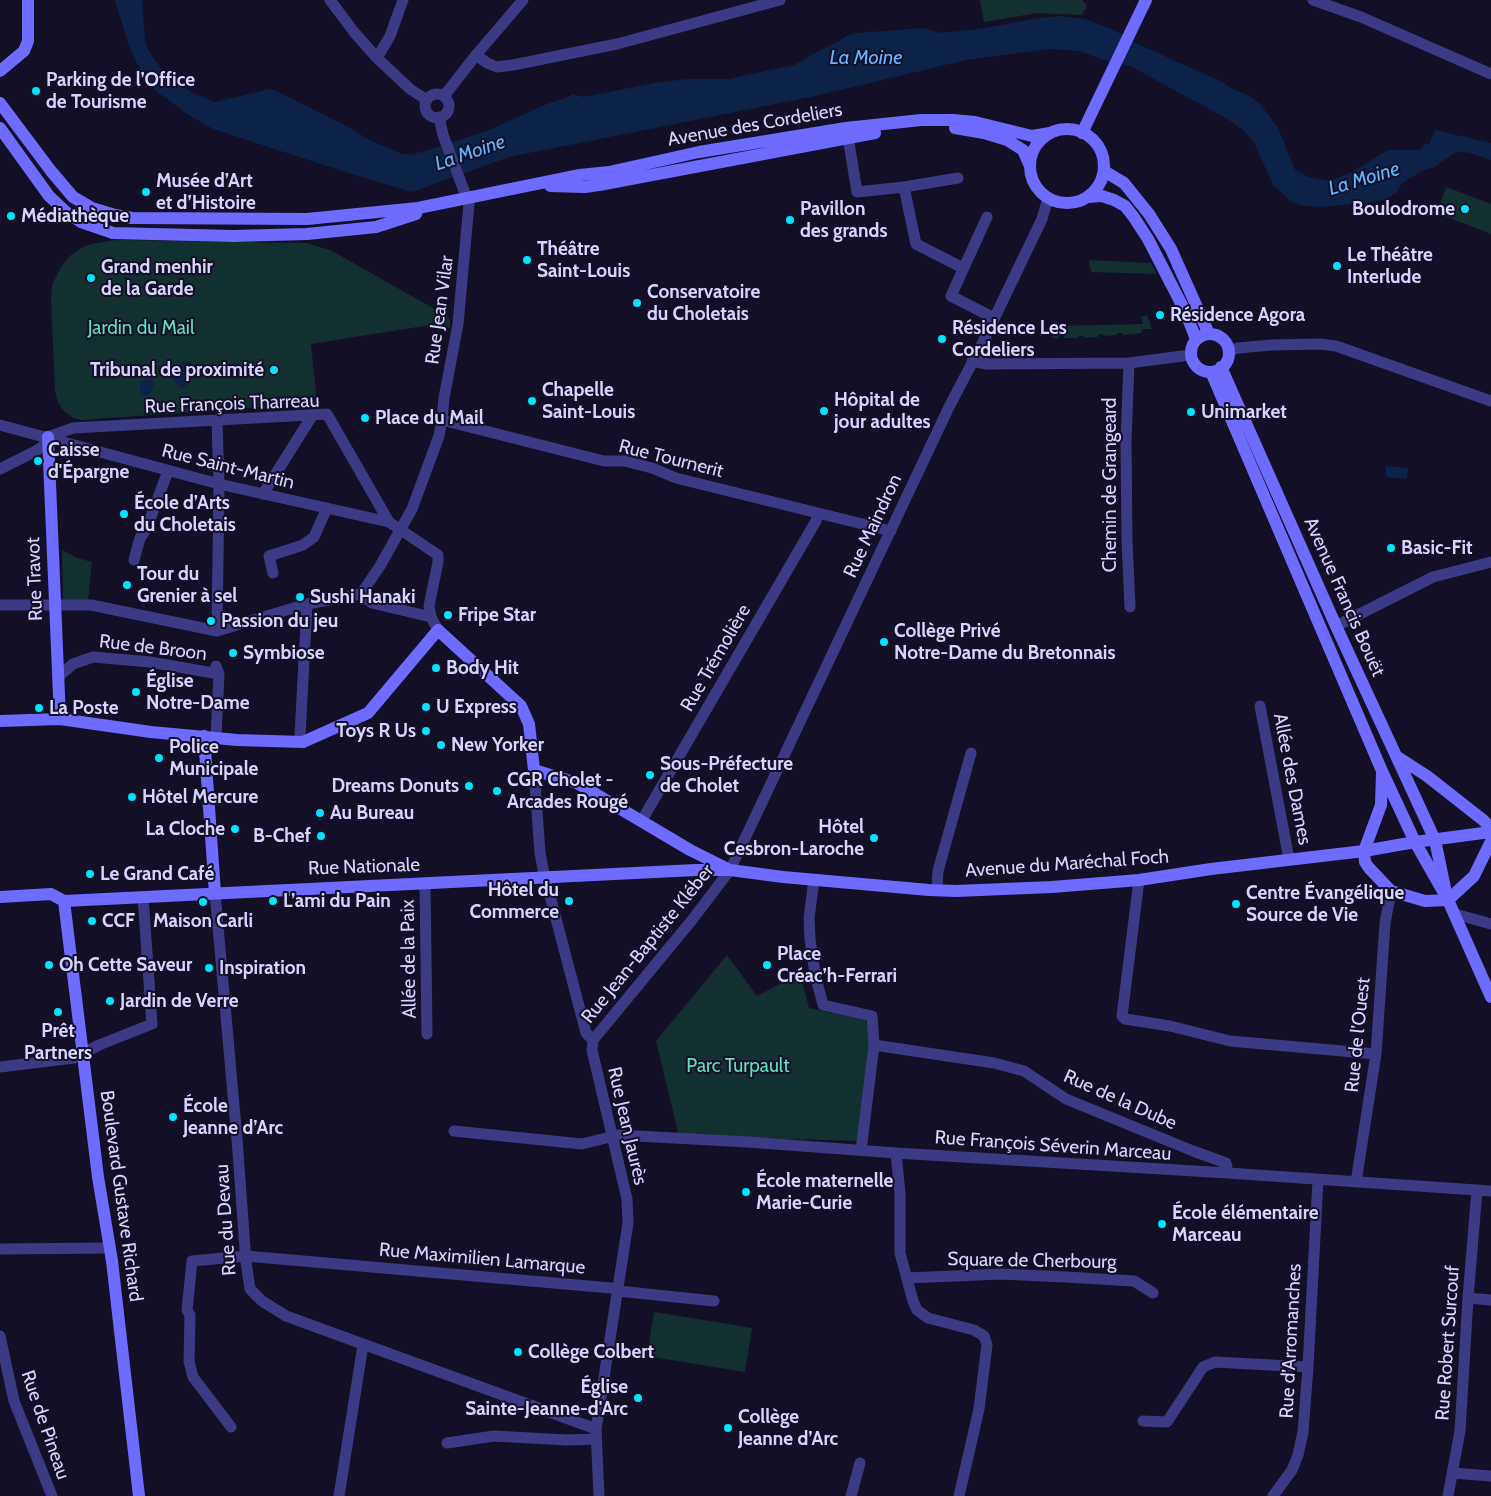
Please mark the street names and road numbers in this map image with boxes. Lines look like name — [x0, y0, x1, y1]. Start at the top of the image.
street label: Avenue des Cordeliers — [666, 98, 844, 152]
street label: Rue Jean Vilar — [421, 254, 459, 366]
street label: Rue François Tharreau — [144, 390, 320, 418]
street label: Chemin de Grangeard — [1099, 398, 1121, 572]
street label: Rue Tournerit — [616, 435, 726, 483]
street label: Rue Saint-Martin — [159, 440, 297, 494]
street label: Rue Maindron — [839, 471, 907, 581]
street label: Avenue Francis Bouët — [1299, 514, 1389, 680]
street label: Rue Travot — [22, 537, 48, 621]
street label: Rue Trémolière — [676, 600, 756, 716]
street label: Rue de Broon — [98, 630, 208, 666]
street label: Allée des Dames — [1268, 711, 1316, 847]
street label: Avenue du Maréchal Foch — [964, 845, 1170, 883]
street label: Rue Nationale — [308, 854, 420, 880]
street label: Rue Jean-Baptiste Kléber — [577, 860, 719, 1028]
street label: Allée de la Paix — [397, 899, 421, 1019]
street label: Rue de l’Ouest — [1341, 976, 1375, 1094]
street label: Rue Jean Jaurès — [602, 1065, 652, 1187]
street label: Rue de la Dube — [1060, 1065, 1180, 1135]
street label: Boulevard Gustave Richard — [95, 1089, 147, 1303]
street label: Rue François Séverin Marceau — [934, 1126, 1172, 1166]
street label: Rue du Devau — [211, 1164, 241, 1276]
street label: Rue Maximilien Lamarque — [378, 1239, 586, 1279]
street label: Square de Cherbourg — [947, 1248, 1117, 1274]
street label: Rue d’Arromanches — [1276, 1263, 1306, 1419]
street label: Rue Robert Surcouf — [1431, 1265, 1465, 1421]
street label: Rue de Pineau — [16, 1367, 74, 1483]

